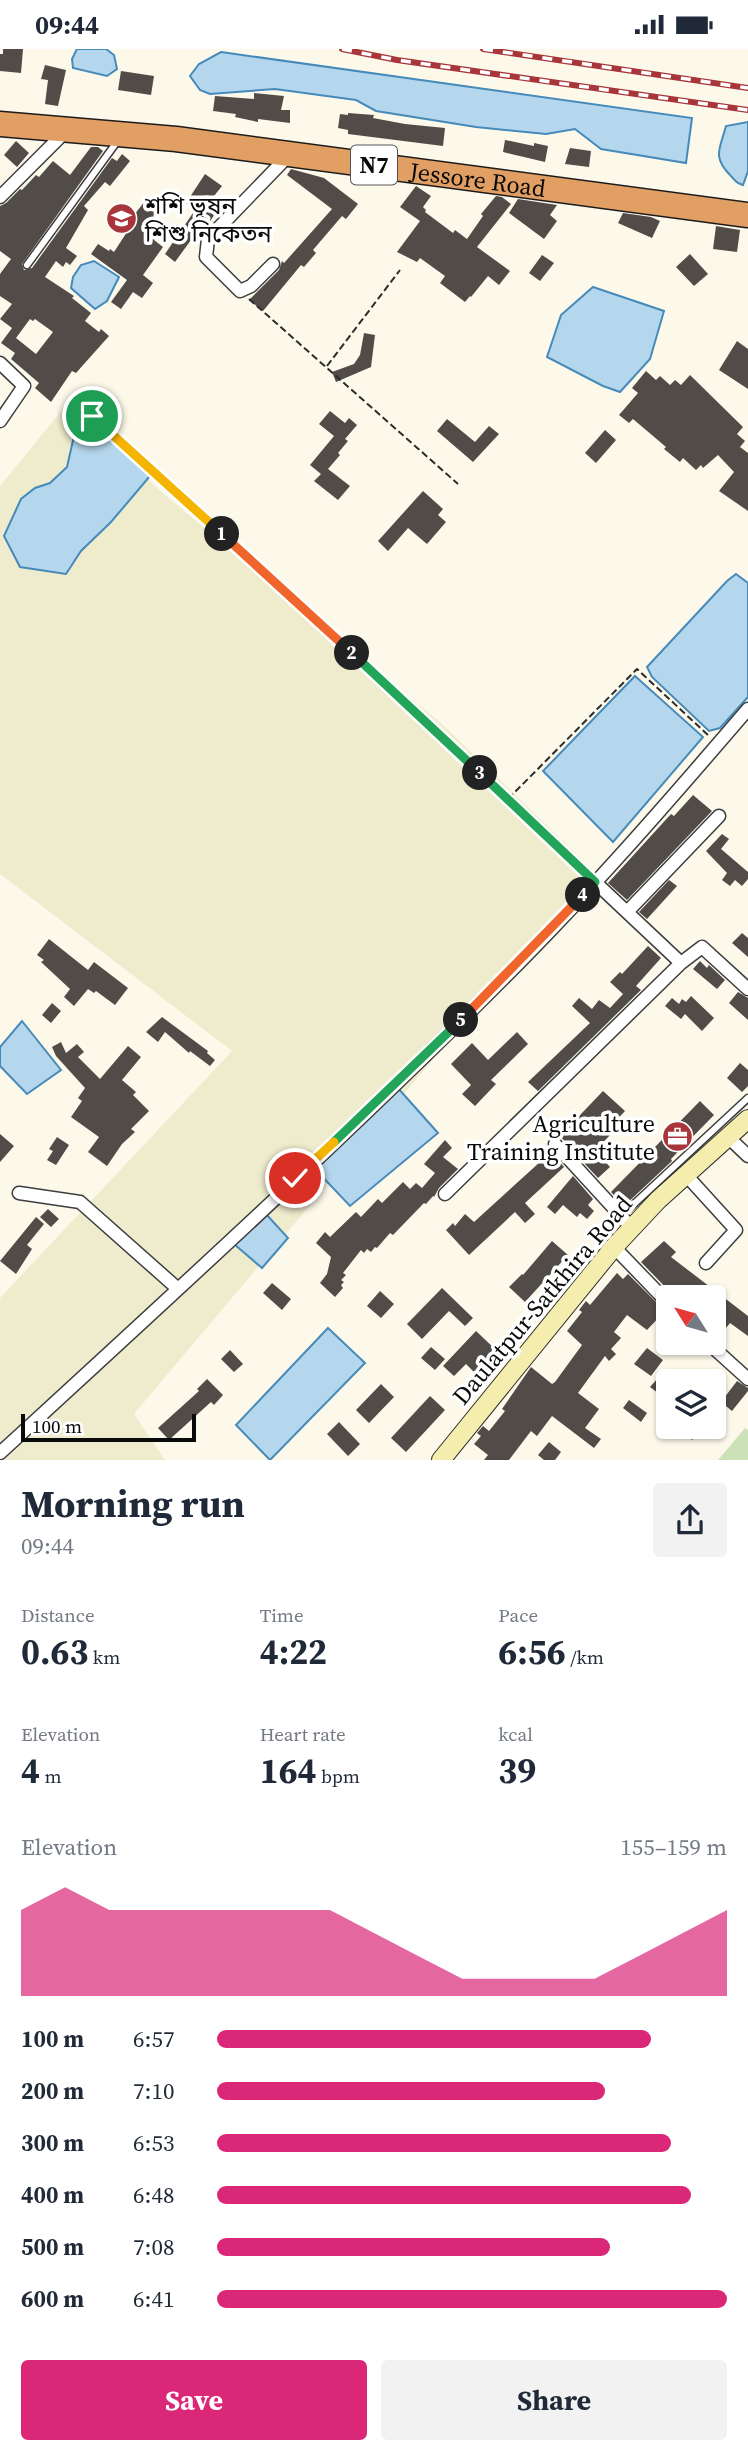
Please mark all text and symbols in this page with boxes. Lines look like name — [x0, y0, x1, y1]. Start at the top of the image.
text: 09:44 — [35, 7, 99, 43]
road number: N7 — [351, 146, 397, 185]
street label: Jessore Road — [407, 154, 548, 205]
place label: শশি ভূষন শিশু নিকেতন — [144, 189, 272, 250]
school or university icon: শশি ভূষন শিশু নিকেতন — [105, 202, 139, 236]
pin — [62, 386, 122, 446]
icon: arrive — [73, 397, 111, 435]
pin: 1 — [204, 517, 240, 552]
text: 1 — [216, 520, 227, 546]
pin: 2 — [334, 635, 370, 671]
text: 2 — [346, 639, 357, 665]
pin: 3 — [462, 755, 498, 791]
text: 3 — [474, 759, 485, 785]
pin: 4 — [566, 877, 600, 913]
text: 4 — [577, 881, 588, 907]
pin: 5 — [444, 1003, 478, 1037]
text: 5 — [455, 1006, 466, 1032]
place label: Agriculture Training Institute — [467, 1107, 655, 1168]
office icon: Agriculture Training Institute — [661, 1120, 695, 1154]
pin — [265, 1148, 325, 1208]
icon: check — [276, 1159, 314, 1197]
street label: Daulatpur-Satkhira Road — [445, 1188, 640, 1412]
north arrow — [656, 1285, 726, 1355]
map controls — [656, 1285, 726, 1439]
button: layers — [656, 1369, 726, 1439]
scale bar — [21, 1411, 196, 1443]
text: 100 m — [32, 1413, 82, 1439]
text: Morning run — [21, 1478, 245, 1530]
button: share — [653, 1483, 727, 1557]
text: 09:44 — [21, 1530, 74, 1562]
text: Distance — [21, 1602, 95, 1628]
text: Time — [260, 1602, 304, 1628]
text: Pace — [498, 1602, 538, 1628]
text: 0.63 — [21, 1628, 88, 1676]
text: 4:22 — [260, 1628, 327, 1676]
text: 6:56 — [498, 1628, 566, 1676]
text: km — [88, 1644, 120, 1670]
text: /km — [566, 1644, 604, 1670]
text: Elevation — [21, 1721, 100, 1747]
text: Heart rate — [260, 1721, 346, 1747]
text: kcal — [498, 1721, 533, 1747]
text: 4 — [21, 1747, 40, 1795]
text: 164 — [260, 1747, 317, 1795]
text: 39 — [498, 1747, 536, 1795]
text: m — [40, 1763, 62, 1789]
text: bpm — [317, 1763, 360, 1789]
text: Elevation — [21, 1831, 117, 1863]
text: 155–159 m — [620, 1831, 727, 1863]
text: 100 m — [21, 2023, 84, 2055]
text: 6:57 — [133, 2023, 174, 2055]
text: 200 m — [21, 2075, 84, 2107]
text: 7:10 — [133, 2075, 174, 2107]
text: 300 m — [21, 2127, 84, 2159]
text: 6:53 — [133, 2127, 174, 2159]
text: 400 m — [21, 2179, 84, 2211]
text: 6:48 — [133, 2179, 174, 2211]
text: 500 m — [21, 2231, 84, 2263]
text: 7:08 — [133, 2231, 174, 2263]
text: 600 m — [21, 2283, 84, 2315]
text: 6:41 — [133, 2283, 174, 2315]
button: Save — [21, 2360, 367, 2440]
button: Share — [381, 2360, 727, 2440]

